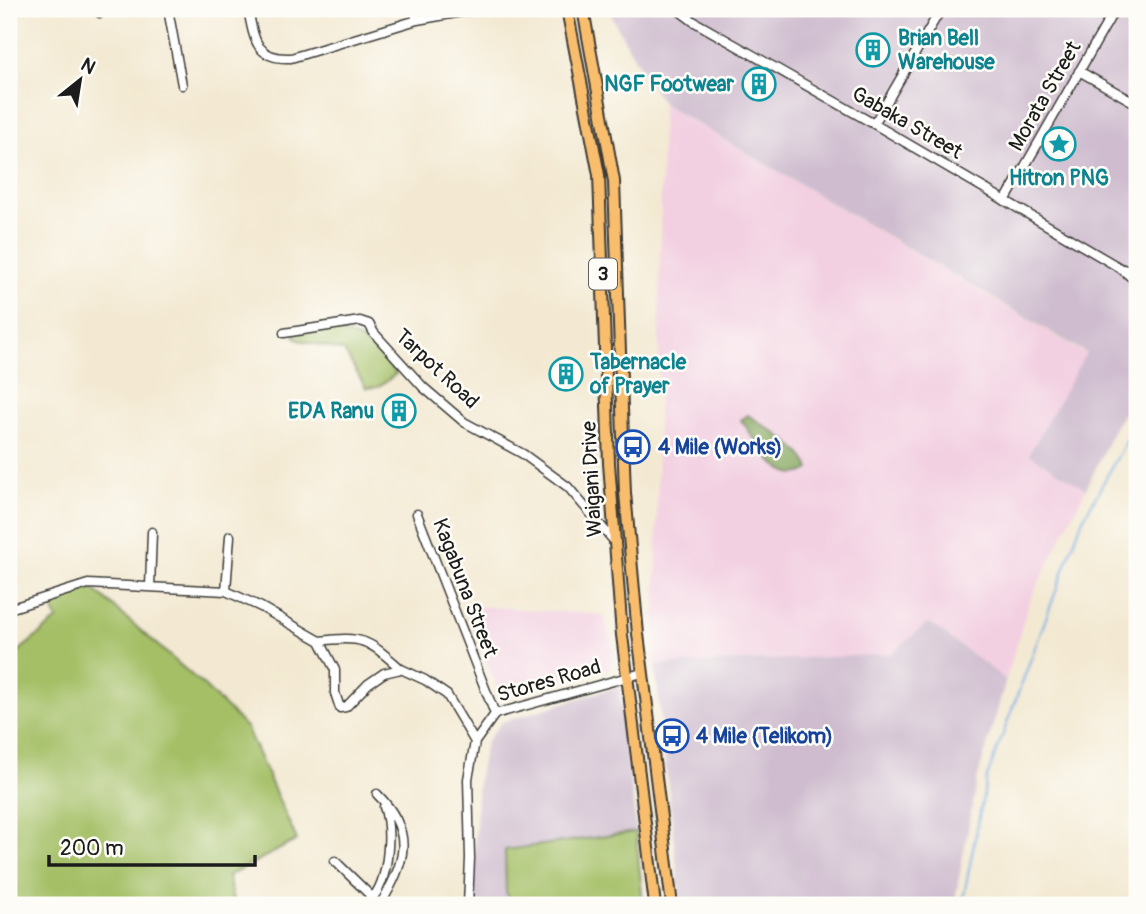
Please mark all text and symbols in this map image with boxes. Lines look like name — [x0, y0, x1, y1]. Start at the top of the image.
place label: Brian Bell Warehouse — [898, 25, 995, 76]
building icon: Brian Bell Warehouse — [854, 31, 892, 69]
street label: Morata Street — [1003, 36, 1088, 156]
north arrow — [46, 46, 116, 116]
text: N — [76, 53, 100, 80]
building icon: NGF Footwear — [740, 65, 778, 103]
place label: NGF Footwear — [604, 71, 735, 98]
street label: Gabaka Street — [847, 80, 968, 166]
place icon: Hitron PNG — [1040, 125, 1078, 163]
place label: Hitron PNG — [1009, 165, 1109, 192]
road number: 3 — [589, 258, 617, 290]
street label: Tarpot Road — [389, 323, 485, 415]
place label: Tabernacle of Prayer — [589, 349, 687, 400]
building icon: Tabernacle of Prayer — [547, 355, 585, 393]
building icon: EDA Ranu — [380, 392, 418, 430]
place label: EDA Ranu — [288, 398, 374, 425]
street label: Waigani Drive — [575, 420, 609, 538]
bus stop icon: 4 Mile (Works) — [614, 428, 652, 466]
place label: 4 Mile (Works) — [658, 434, 782, 461]
street label: Kagabuna Street — [426, 515, 504, 662]
street label: Stores Road — [494, 653, 604, 709]
bus stop icon: 4 Mile (Telikom) — [653, 717, 691, 755]
place label: 4 Mile (Telikom) — [696, 723, 833, 750]
scale bar — [49, 823, 256, 867]
text: 200 m — [60, 835, 124, 862]

